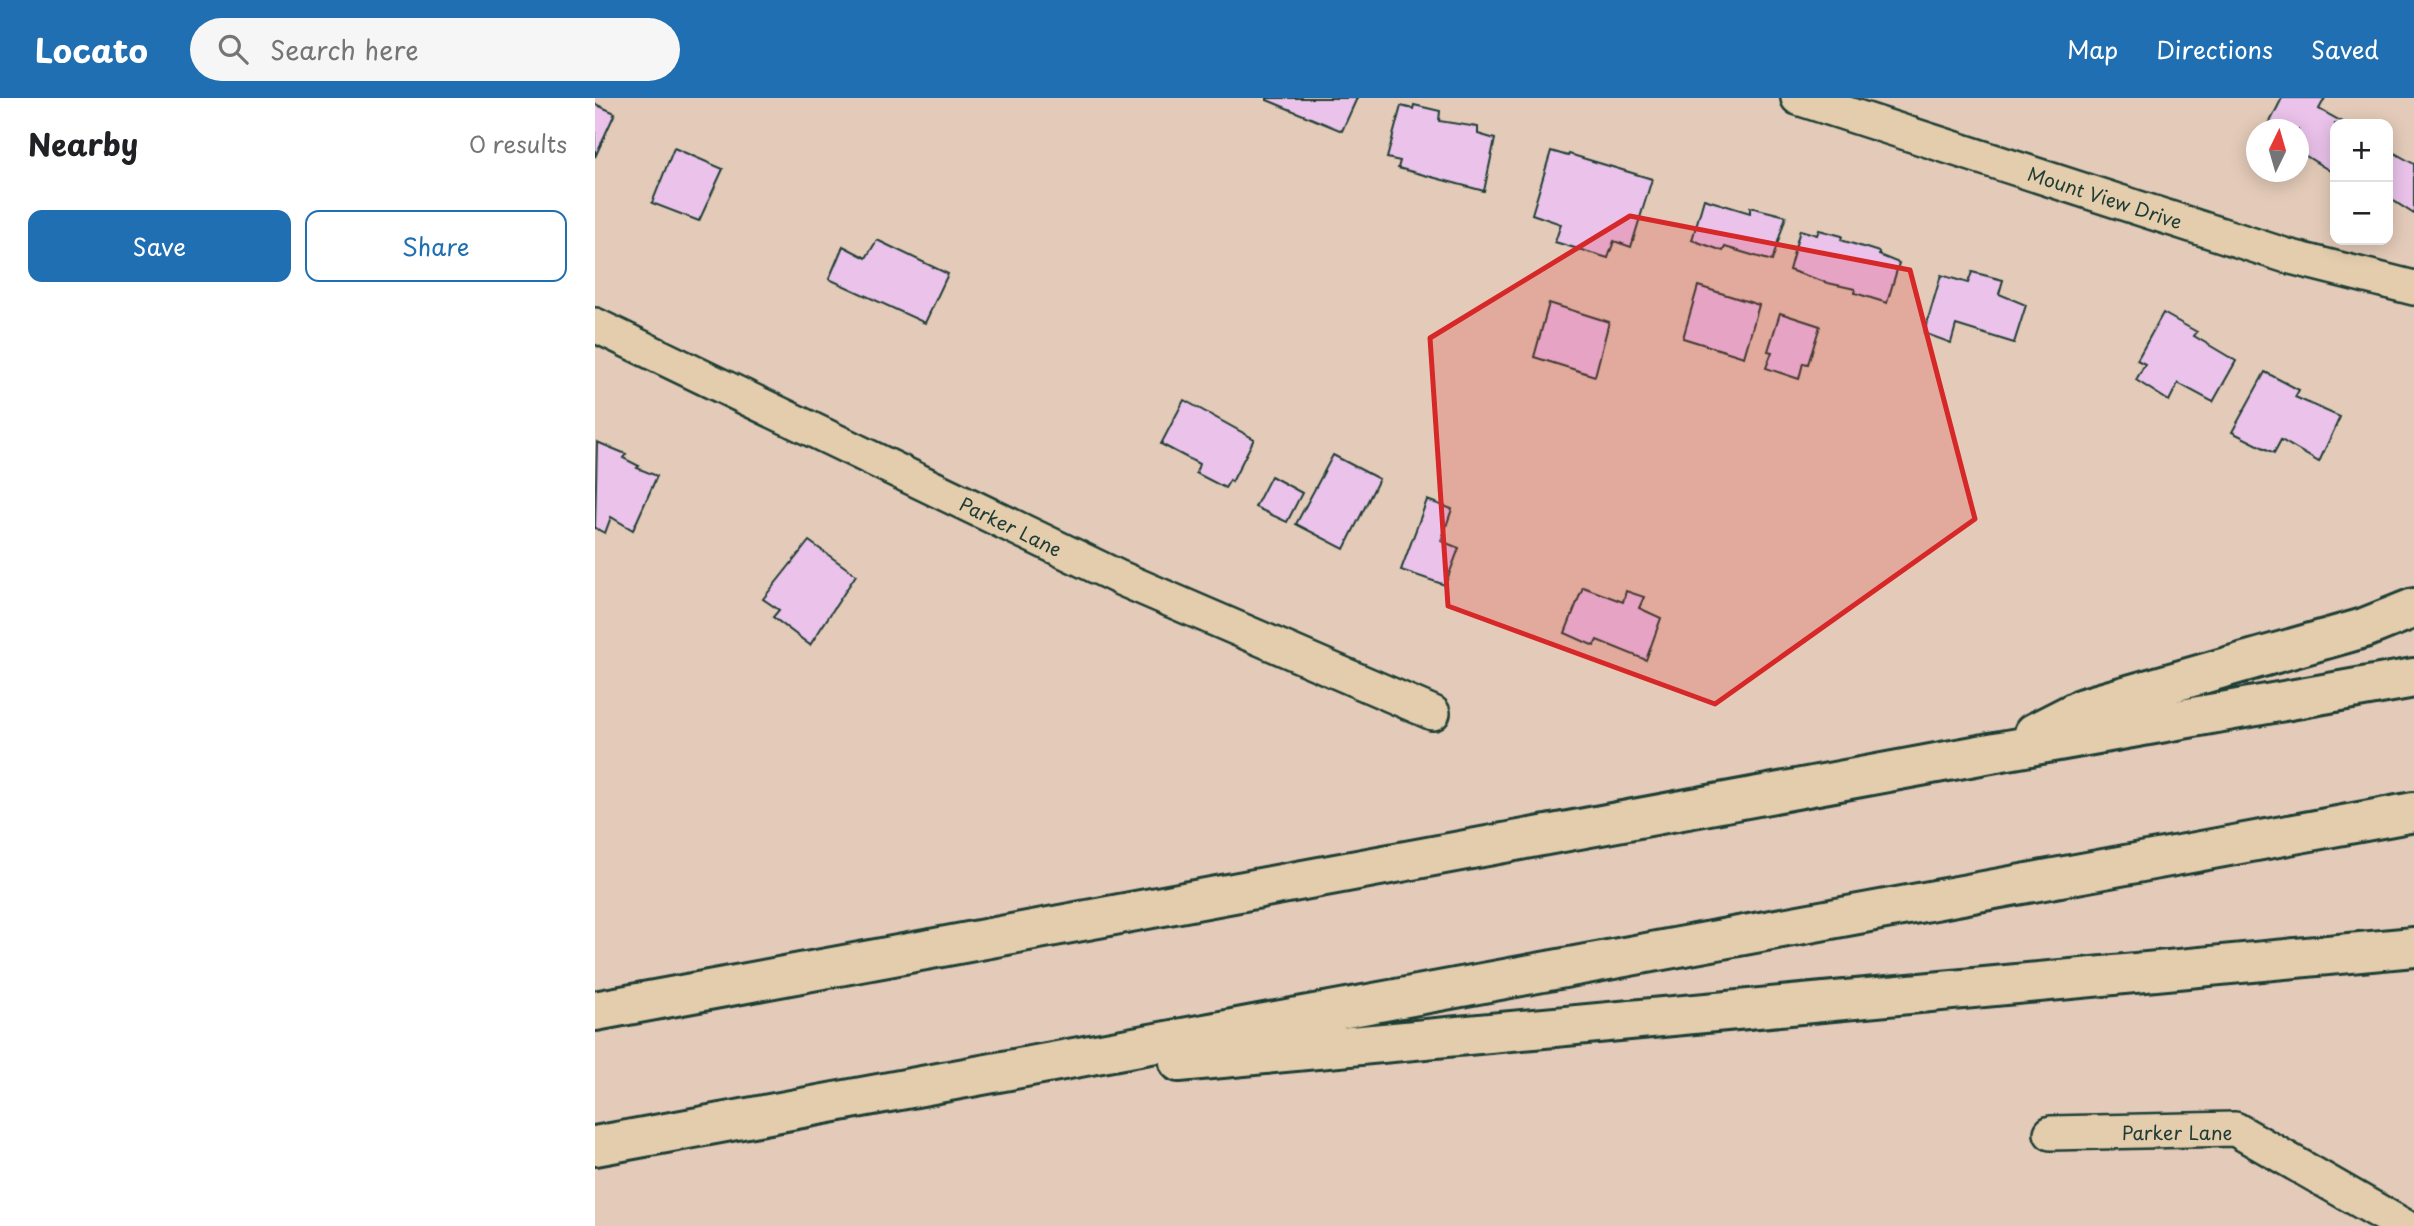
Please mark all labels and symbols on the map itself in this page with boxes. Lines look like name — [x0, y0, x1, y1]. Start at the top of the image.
north arrow — [2246, 119, 2309, 182]
street label: Mount View Drive — [2024, 159, 2186, 235]
street label: Parker Lane — [955, 489, 1067, 563]
street label: Parker Lane — [2122, 1118, 2232, 1146]

